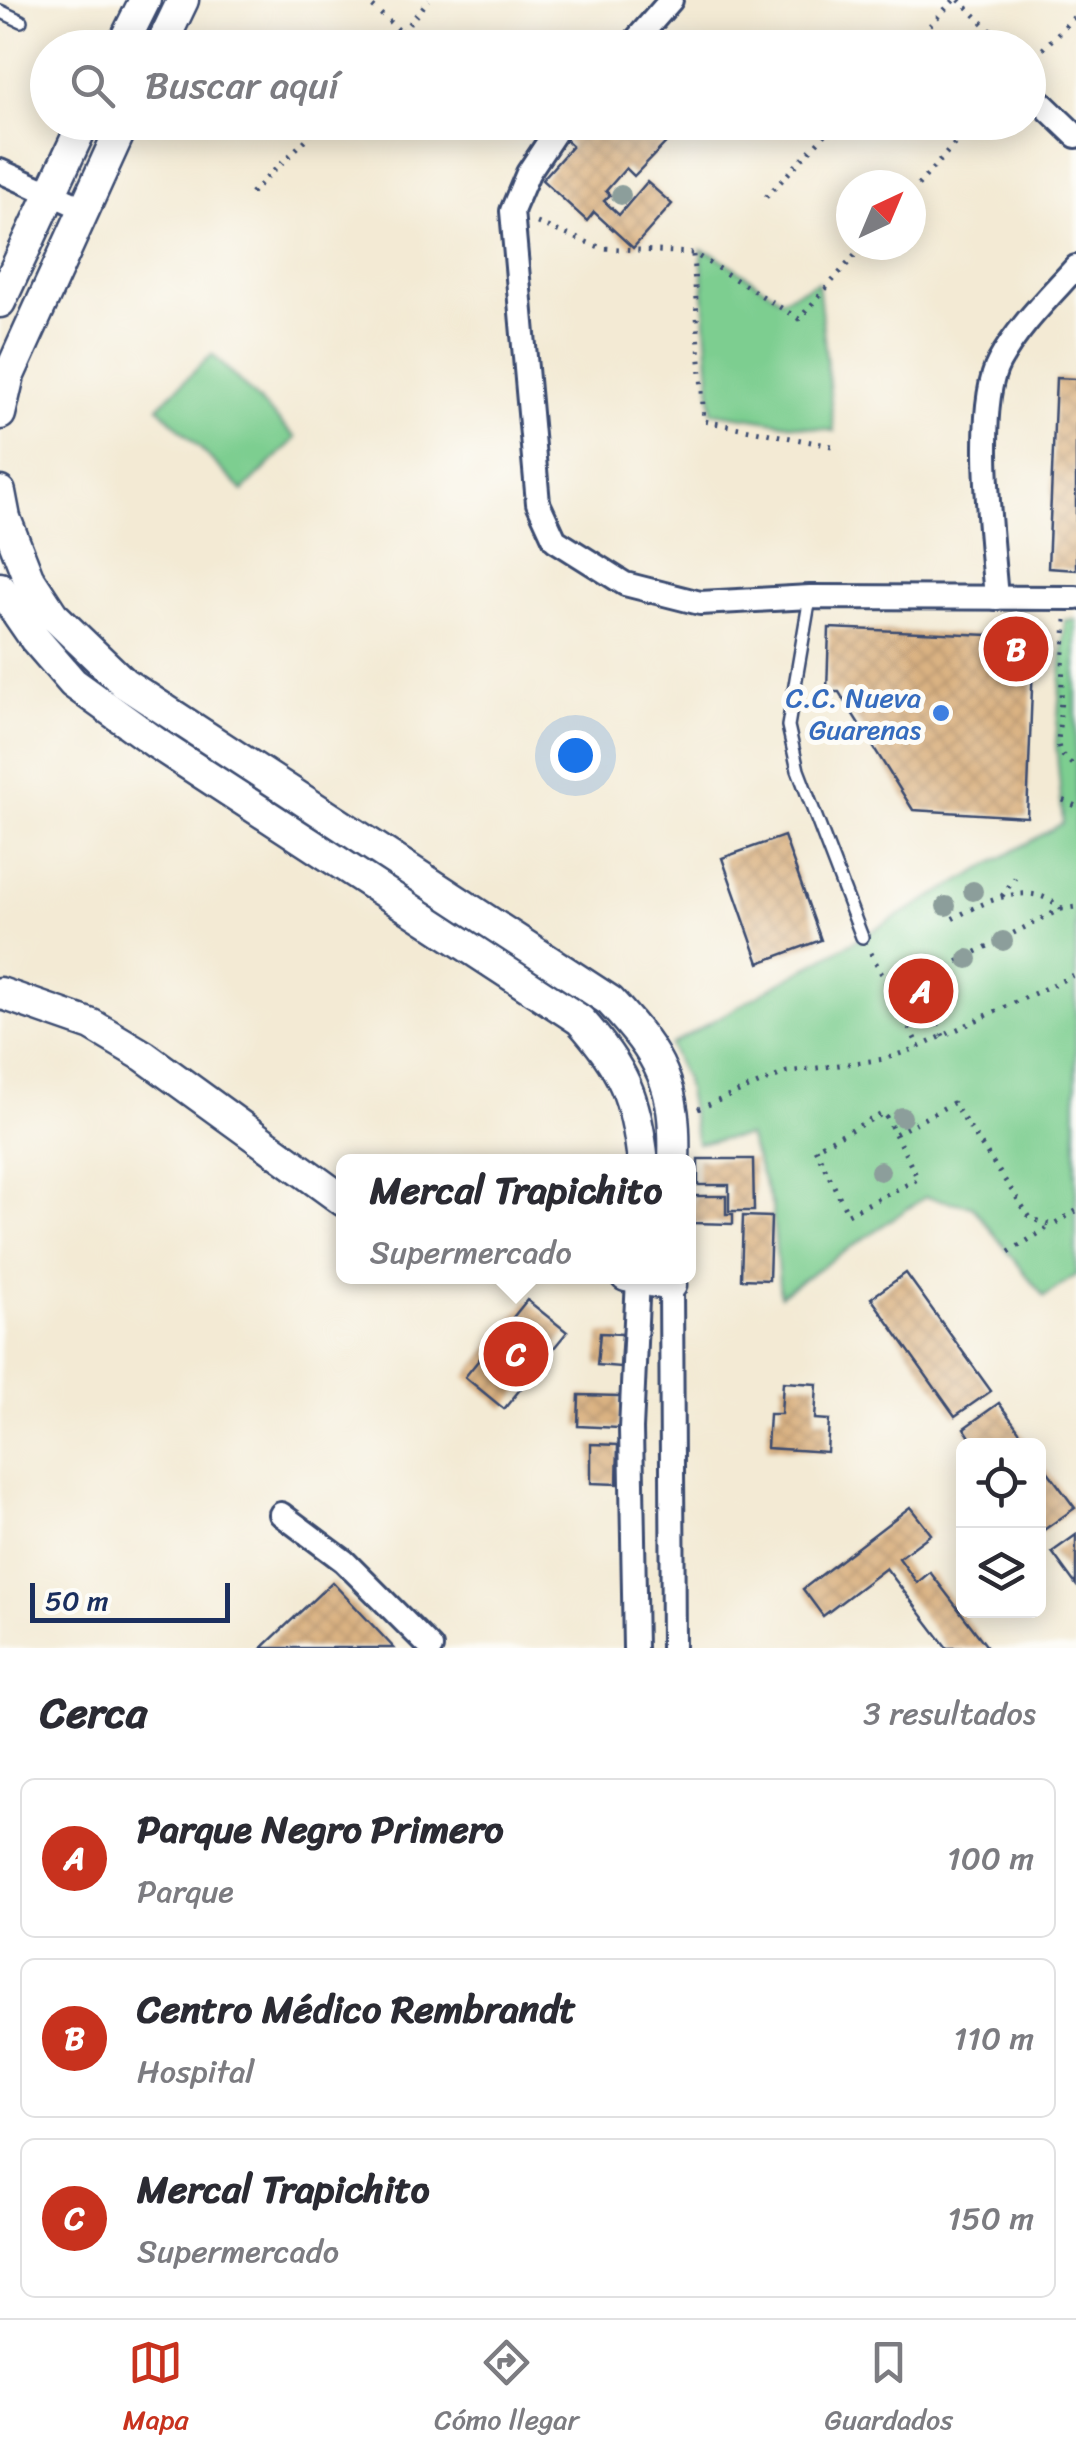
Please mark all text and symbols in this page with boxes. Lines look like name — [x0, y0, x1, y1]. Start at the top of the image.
search box — [30, 30, 1046, 140]
text: Buscar aquí — [145, 52, 339, 119]
icon: search — [65, 58, 120, 113]
north arrow — [836, 170, 926, 260]
pin: B — [984, 612, 1048, 686]
place label: C.C. Nueva Guarenas — [786, 673, 922, 754]
marker: C.C. Nueva Guarenas — [930, 702, 952, 724]
your location — [550, 730, 601, 781]
pin: A — [888, 954, 954, 1028]
popup — [336, 1154, 696, 1284]
text: Mercal Trapichito — [370, 1157, 662, 1224]
text: Supermercado — [370, 1224, 572, 1281]
pin: C — [484, 1316, 548, 1392]
map controls — [956, 1438, 1046, 1618]
button: locate — [956, 1438, 1046, 1528]
button: layers — [956, 1528, 1046, 1618]
text: 50 m — [45, 1576, 109, 1625]
scale bar — [30, 1578, 230, 1622]
text: Cerca — [40, 1676, 147, 1750]
text: 3 resultados — [863, 1685, 1036, 1742]
text: Parque Negro Primero — [137, 1796, 504, 1863]
text: A — [64, 1830, 85, 1887]
text: 100 m — [947, 1830, 1034, 1887]
text: Parque — [137, 1863, 234, 1920]
text: Centro Médico Rembrandt — [137, 1976, 576, 2043]
text: B — [64, 2010, 85, 2067]
text: 110 m — [953, 2010, 1034, 2067]
text: Hospital — [137, 2043, 254, 2100]
text: Mercal Trapichito — [137, 2156, 430, 2223]
text: C — [65, 2190, 84, 2247]
text: 150 m — [948, 2190, 1034, 2247]
text: Supermercado — [137, 2223, 339, 2280]
tab: Mapa — [123, 2335, 189, 2444]
tab: Cómo llegar — [434, 2335, 579, 2444]
tab: Guardados — [825, 2335, 953, 2444]

